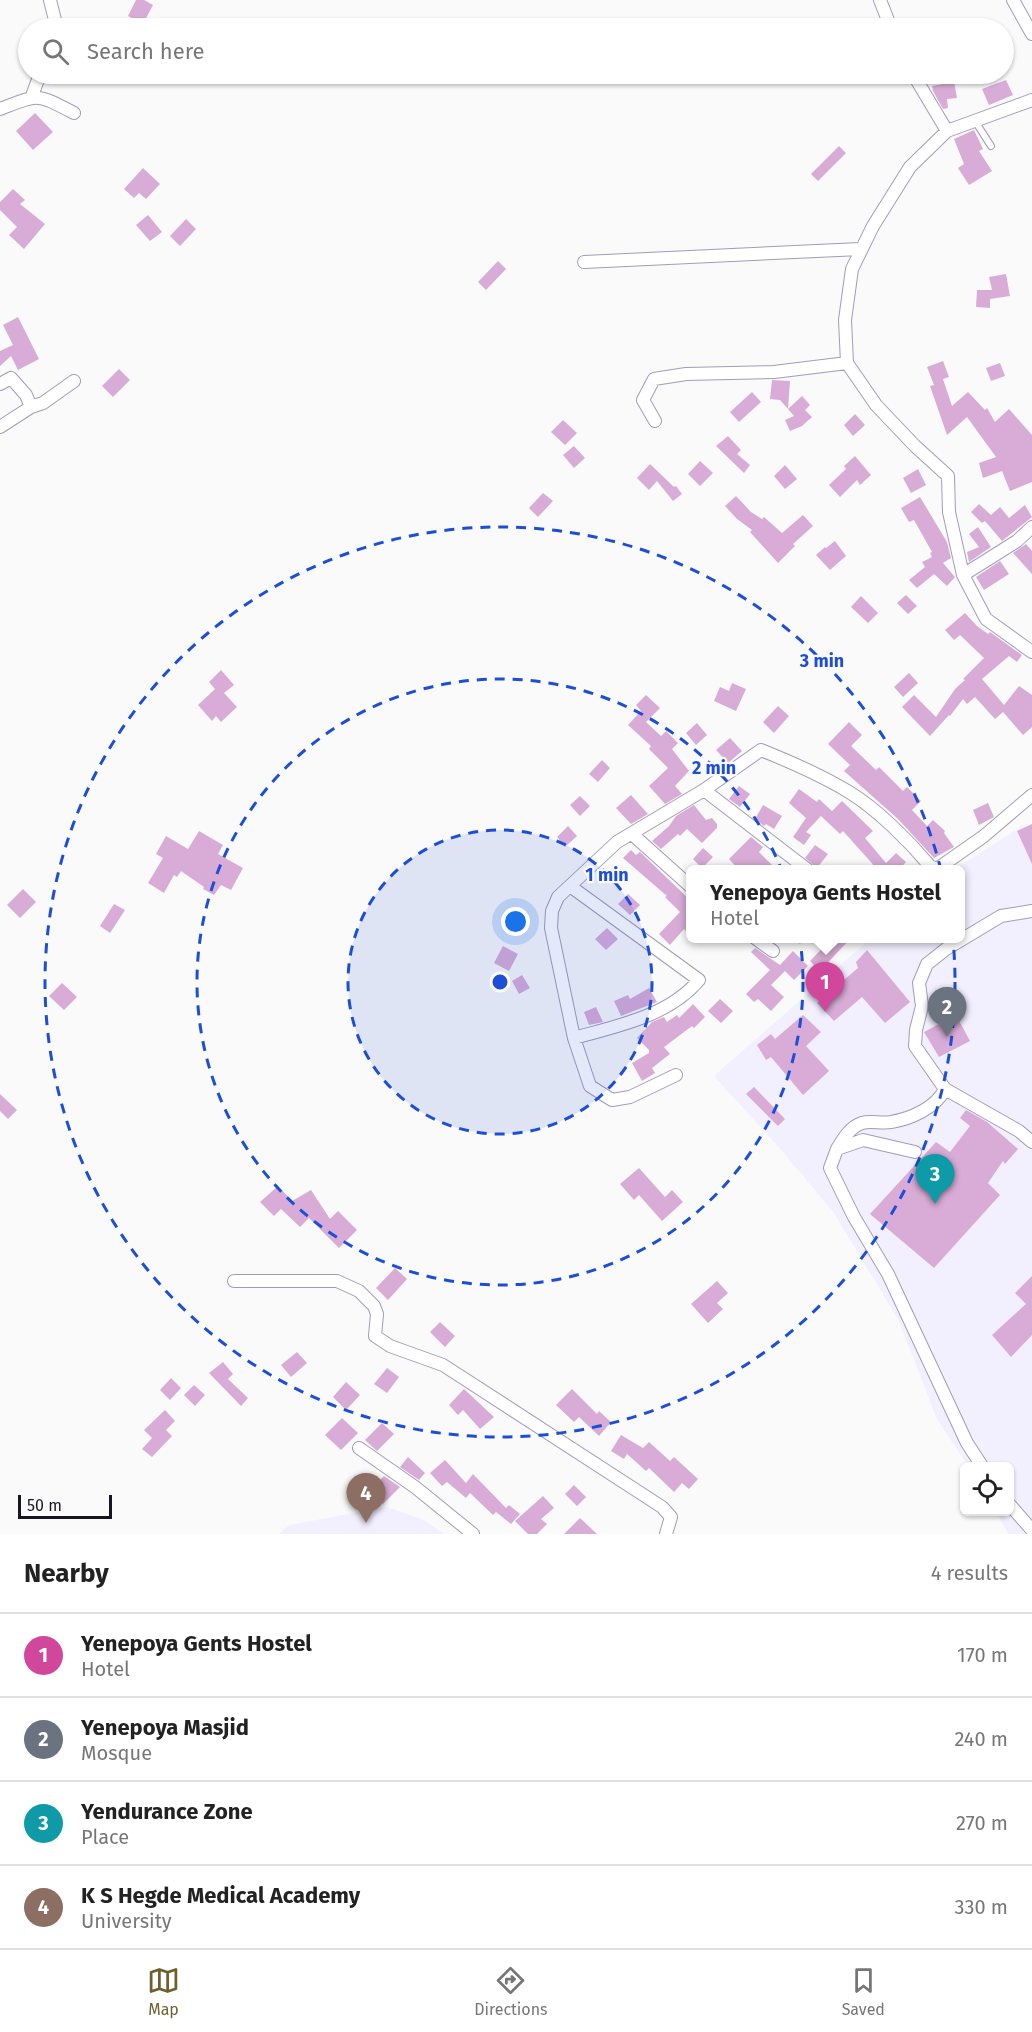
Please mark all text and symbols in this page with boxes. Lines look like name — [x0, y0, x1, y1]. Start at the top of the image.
search box — [18, 18, 1014, 84]
icon: search — [39, 35, 72, 68]
text: Search here — [87, 38, 205, 65]
text: 3 min — [799, 650, 844, 672]
text: 2 min — [692, 757, 736, 779]
text: 1 min — [585, 864, 629, 886]
popup — [686, 865, 965, 943]
text: Yenepoya Gents Hostel — [710, 879, 941, 906]
text: Hotel — [710, 906, 759, 930]
your location — [501, 907, 530, 936]
pin: 1 — [806, 962, 844, 1012]
centre of rings — [490, 972, 510, 992]
pin: 2 — [928, 988, 966, 1037]
pin: 3 — [916, 1154, 954, 1204]
map controls — [960, 1462, 1014, 1516]
button: locate — [960, 1462, 1014, 1516]
pin: 4 — [346, 1474, 386, 1523]
scale bar — [18, 1492, 112, 1520]
text: 50 m — [27, 1496, 62, 1515]
text: Nearby — [24, 1558, 109, 1589]
text: 4 results — [931, 1561, 1008, 1585]
text: Yenepoya Gents Hostel — [81, 1630, 312, 1657]
text: 1 — [39, 1643, 48, 1667]
text: 170 m — [957, 1643, 1008, 1667]
text: Hotel — [81, 1657, 130, 1681]
text: Yenepoya Masjid — [81, 1714, 249, 1741]
text: 2 — [38, 1727, 49, 1751]
text: 240 m — [954, 1727, 1008, 1751]
text: Mosque — [81, 1741, 152, 1765]
text: Yendurance Zone — [81, 1798, 253, 1825]
text: 3 — [38, 1811, 49, 1835]
text: 270 m — [956, 1811, 1008, 1835]
text: Place — [81, 1825, 129, 1849]
text: K S Hegde Medical Academy — [81, 1882, 360, 1909]
text: 4 — [38, 1895, 49, 1919]
text: 330 m — [954, 1895, 1008, 1919]
text: University — [81, 1909, 172, 1933]
tab: Map — [147, 1964, 180, 2019]
tab: Directions — [474, 1964, 548, 2019]
tab: Saved — [842, 1964, 885, 2019]

